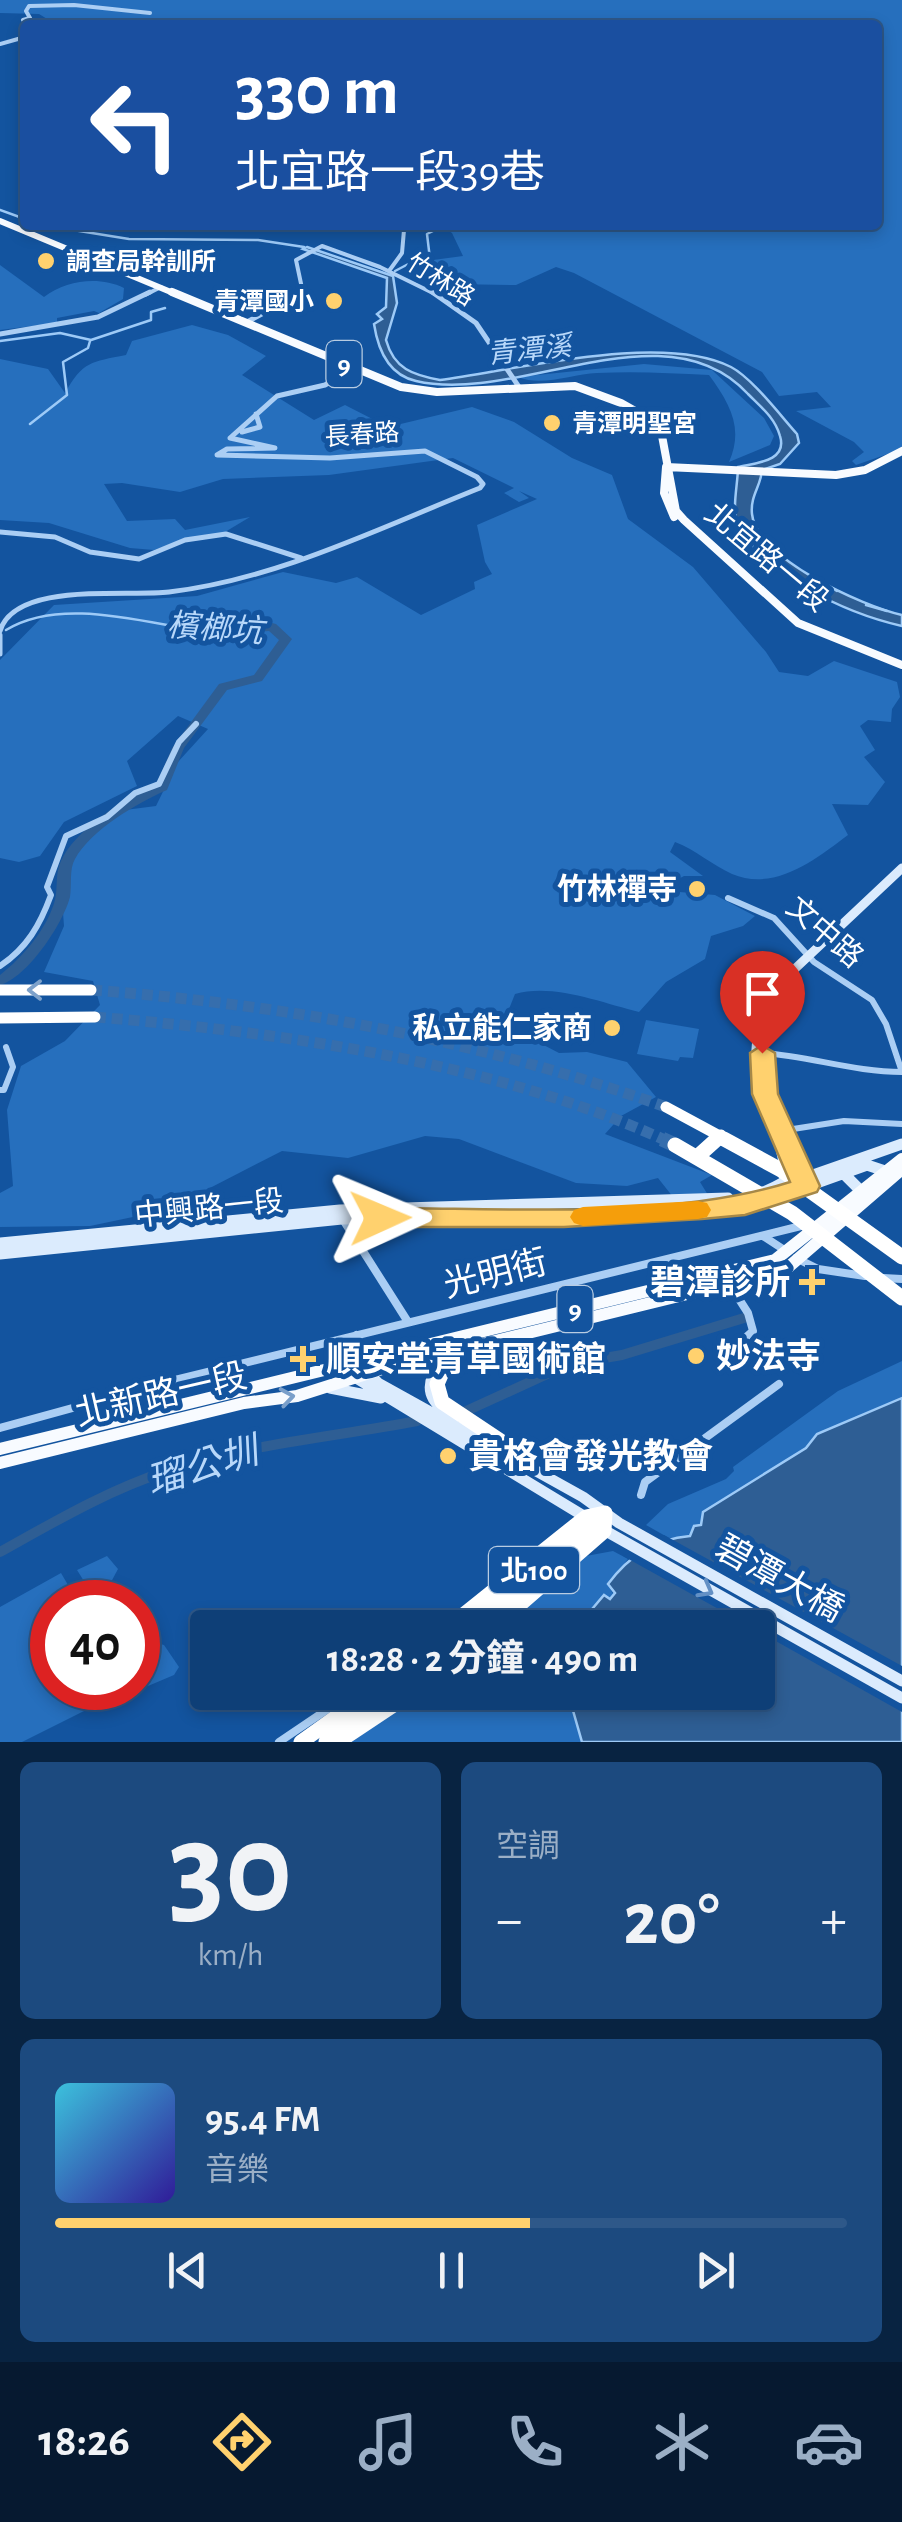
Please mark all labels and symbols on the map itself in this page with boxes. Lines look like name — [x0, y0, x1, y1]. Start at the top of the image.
place label: 調查局幹訓所 — [66, 248, 216, 275]
street label: 竹林路 — [402, 248, 480, 311]
marker: 調查局幹訓所 — [35, 250, 57, 272]
place label: 青潭國小 — [214, 288, 314, 315]
marker: 青潭國小 — [323, 290, 345, 312]
water label: 青潭溪 — [486, 330, 576, 369]
road number: 9 — [326, 341, 362, 387]
place label: 青潭明聖宮 — [572, 410, 697, 437]
marker: 青潭明聖宮 — [541, 412, 563, 434]
street label: 長春路 — [324, 418, 400, 451]
street label: 北宜路一段 — [699, 497, 835, 617]
water label: 檳榔坑 — [166, 608, 268, 649]
place label: 竹林禪寺 — [557, 873, 677, 905]
marker: 竹林禪寺 — [686, 878, 708, 900]
street label: 文中路 — [781, 890, 869, 974]
pin — [720, 951, 805, 1054]
one-way arrow — [27, 979, 43, 1000]
place label: 私立能仁家商 — [412, 1012, 592, 1044]
marker: 私立能仁家商 — [601, 1017, 623, 1039]
position arrow — [328, 1166, 432, 1270]
street label: 中興路一段 — [133, 1184, 285, 1232]
street label: 光明街 — [440, 1243, 551, 1304]
place label: 碧潭診所 — [650, 1264, 790, 1301]
marker: 碧潭診所 — [799, 1269, 825, 1295]
road number: 9 — [558, 1286, 592, 1332]
place label: 妙法寺 — [716, 1338, 821, 1375]
place label: 順安堂青草國術館 — [326, 1340, 606, 1378]
marker: 妙法寺 — [685, 1345, 707, 1367]
marker: 順安堂青草國術館 — [290, 1346, 316, 1372]
street label: 北新路一段 — [72, 1357, 251, 1432]
one-way arrow — [279, 1387, 296, 1408]
water label: 瑠公圳 — [142, 1430, 267, 1503]
place label: 貴格會發光教會 — [468, 1437, 713, 1475]
marker: 貴格會發光教會 — [437, 1445, 459, 1467]
street label: 碧潭大橋 — [710, 1528, 850, 1629]
road number: 北100 — [489, 1547, 579, 1593]
one-way arrow — [696, 1577, 714, 1597]
speed limit sign: 40 — [30, 1580, 160, 1710]

